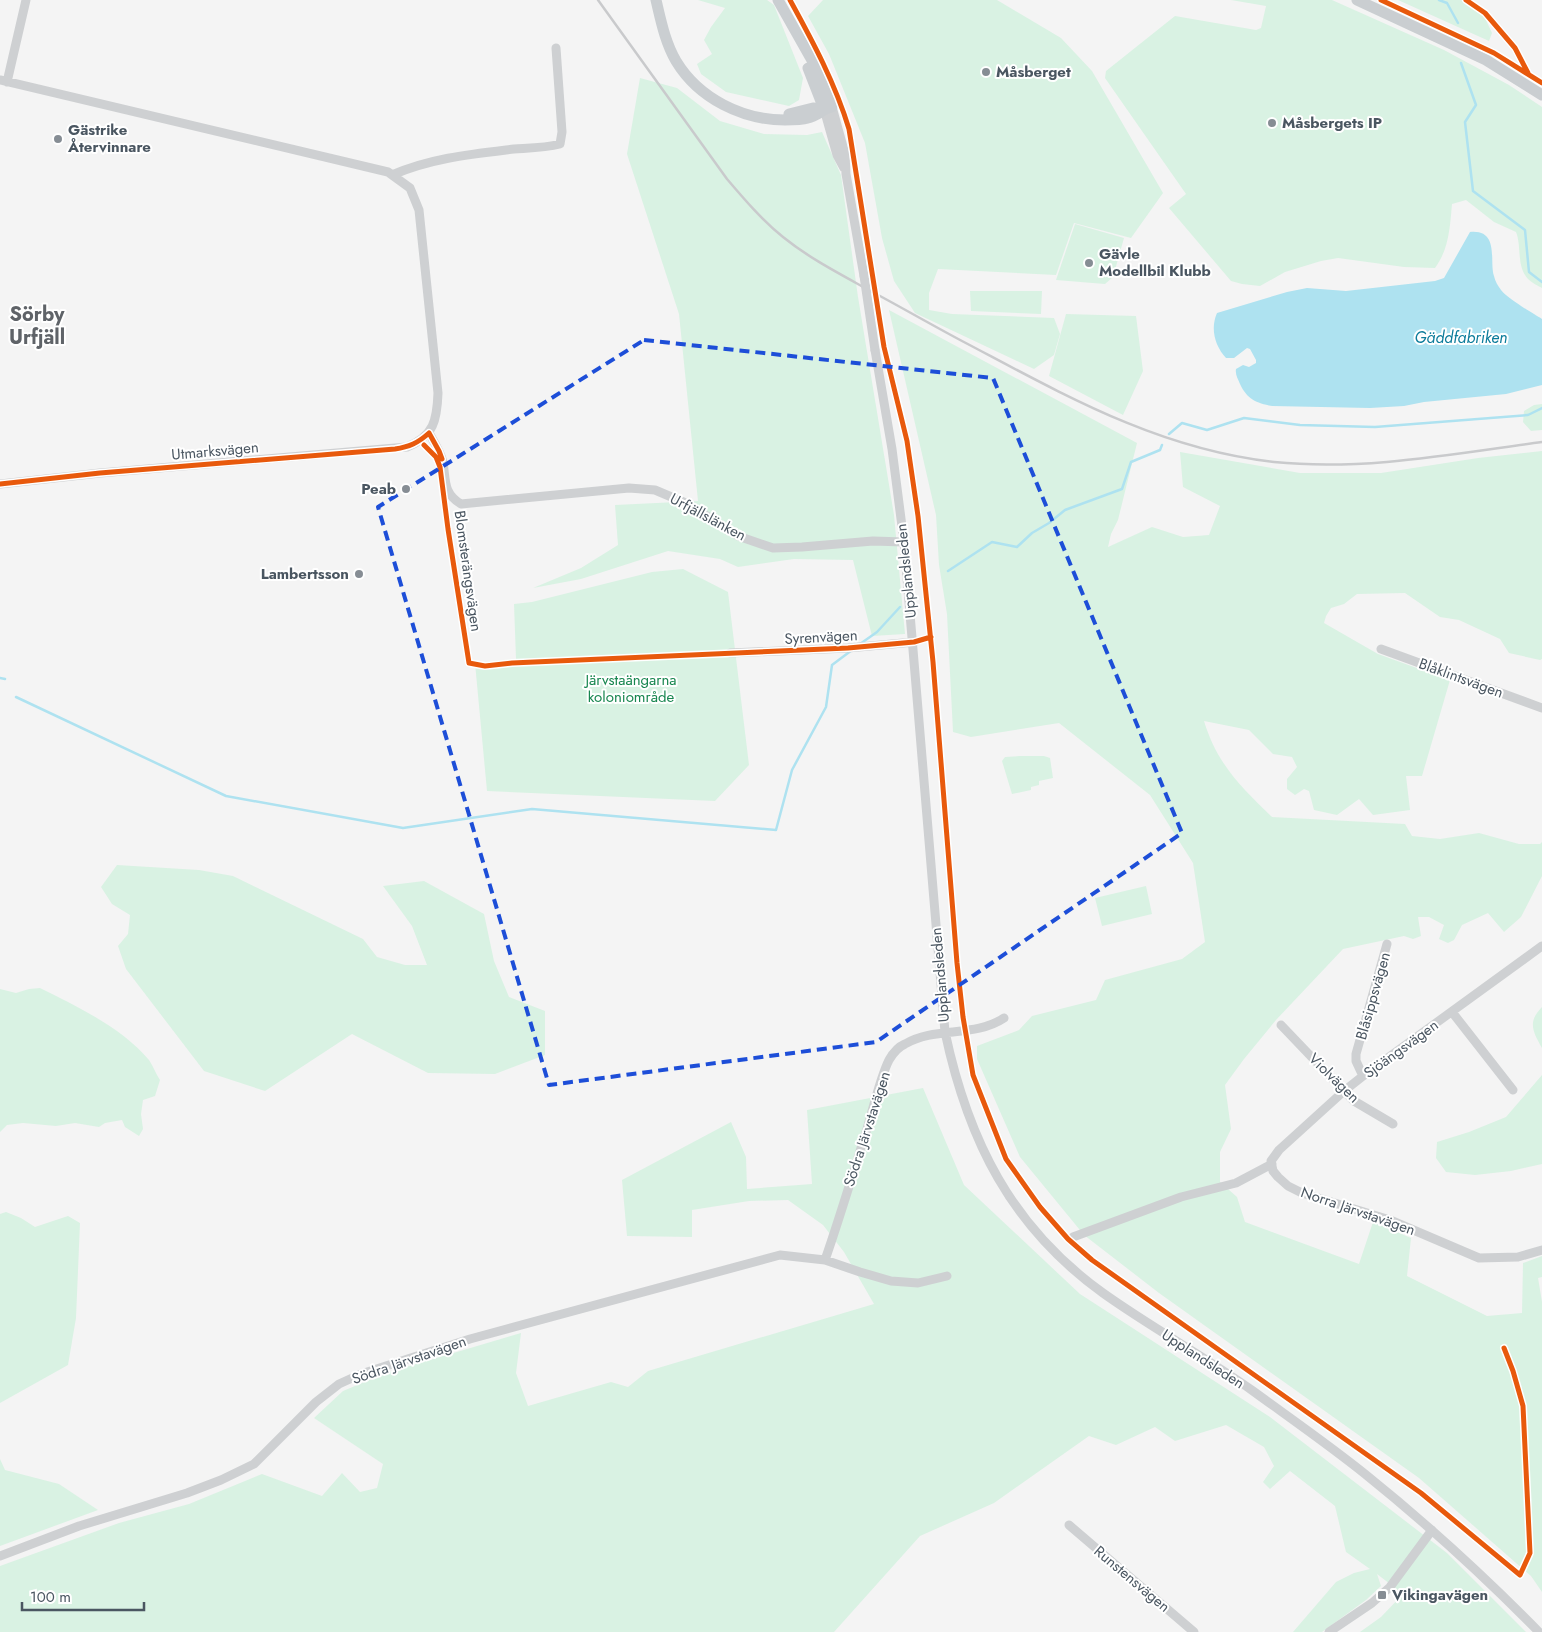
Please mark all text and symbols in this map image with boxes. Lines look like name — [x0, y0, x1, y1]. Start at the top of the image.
place label: Måsberget — [996, 61, 1071, 83]
marker: Måsberget — [980, 66, 992, 78]
place label: Måsbergets IP — [1282, 112, 1382, 134]
marker: Måsbergets IP — [1266, 117, 1278, 129]
place label: Gästrike Återvinnare — [67, 119, 151, 158]
marker: Gästrike Återvinnare — [52, 133, 64, 145]
place label: Gävle Modellbil Klubb — [1099, 243, 1211, 282]
marker: Gävle Modellbil Klubb — [1083, 257, 1095, 269]
district label: Sörby Urfjäll — [9, 300, 65, 352]
water label: Gäddfabriken — [1415, 326, 1507, 349]
street label: Utmarksvägen — [170, 436, 260, 466]
place label: Peab — [361, 478, 396, 500]
marker: Peab — [400, 483, 412, 495]
street label: Urfjällslänken — [666, 488, 750, 546]
street label: Blomsterängsvägen — [449, 509, 487, 633]
street label: Upplandsleden — [890, 523, 922, 619]
place label: Lambertsson — [261, 563, 349, 585]
marker: Lambertsson — [353, 568, 365, 580]
street label: Syrenvägen — [784, 624, 858, 650]
street label: Blåklintsvägen — [1416, 653, 1506, 703]
park label: Järvstaängarna koloniområde — [583, 669, 677, 708]
street label: Upplandsleden — [925, 927, 955, 1023]
street label: Blåsippsvägen — [1350, 950, 1396, 1042]
street label: Sjöängsvägen — [1359, 1014, 1443, 1084]
street label: Violvägen — [1304, 1048, 1364, 1108]
street label: Södra Järvstavägen — [838, 1069, 896, 1189]
street label: Norra Järvstavägen — [1298, 1181, 1418, 1241]
street label: Upplandsleden — [1157, 1324, 1249, 1394]
street label: Södra Järvstavägen — [349, 1330, 469, 1390]
street label: Runstensvägen — [1089, 1541, 1175, 1617]
scale bar — [22, 1580, 145, 1612]
place label: Vikingavägen — [1391, 1584, 1488, 1606]
text: 100 m — [30, 1586, 71, 1608]
marker: Vikingavägen — [1376, 1589, 1388, 1601]

